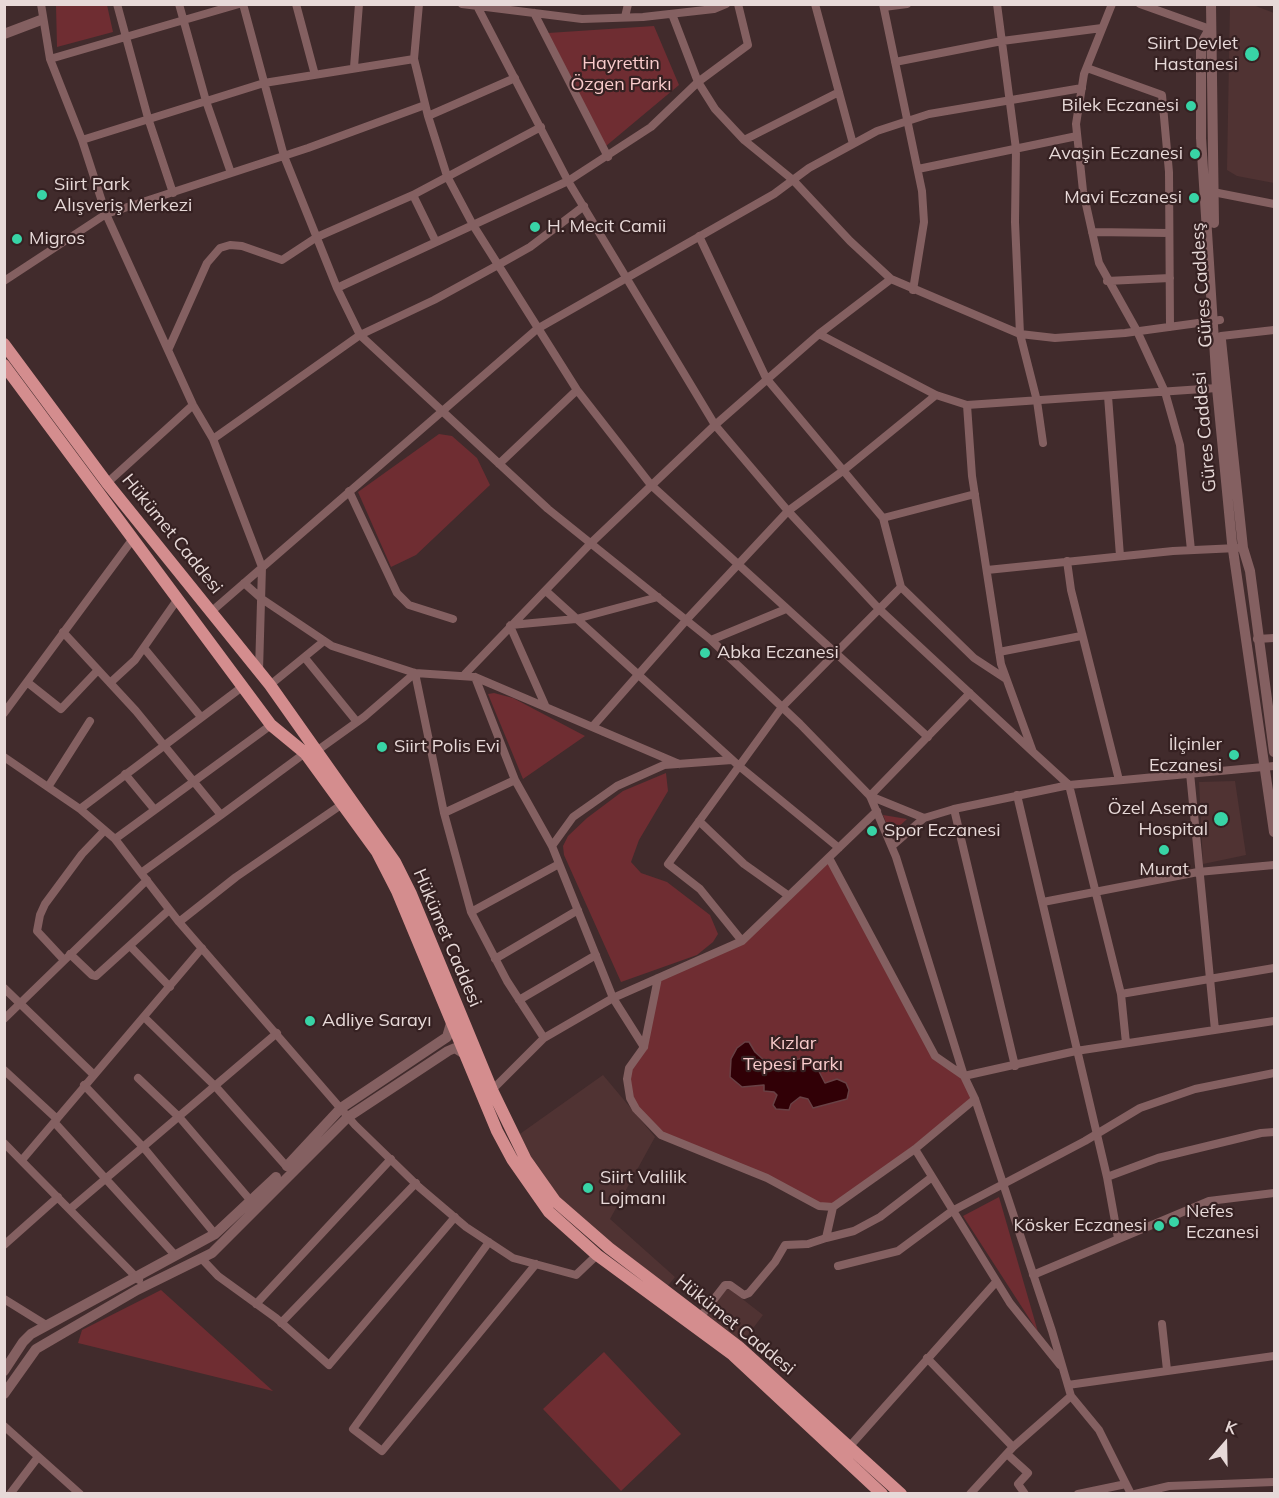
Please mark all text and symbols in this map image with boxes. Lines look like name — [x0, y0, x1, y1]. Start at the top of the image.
place label: Siirt Devlet Hastanesi — [1147, 33, 1238, 76]
marker: Siirt Devlet Hastanesi — [1243, 45, 1261, 63]
park label: Hayrettin Özgen Parkı — [570, 53, 672, 96]
place label: Bilek Eczanesi — [1061, 95, 1179, 117]
marker: Bilek Eczanesi — [1184, 99, 1198, 113]
place label: Avaşin Eczanesi — [1049, 143, 1183, 165]
marker: Avaşin Eczanesi — [1188, 147, 1202, 161]
place label: Siirt Park Alışveriş Merkezi — [54, 174, 192, 216]
place label: Mavi Eczanesi — [1064, 187, 1182, 209]
marker: Siirt Park Alışveriş Merkezi — [35, 188, 49, 202]
marker: Mavi Eczanesi — [1187, 191, 1201, 205]
place label: H. Mecit Camii — [547, 216, 666, 238]
marker: H. Mecit Camii — [528, 220, 542, 234]
street label: Güres Caddesş — [1187, 222, 1217, 348]
place label: Migros — [29, 228, 85, 250]
marker: Migros — [10, 232, 24, 246]
street label: Güres Caddesi — [1189, 371, 1221, 493]
street label: Hükümet Caddesi — [117, 470, 227, 598]
place label: Abka Eczanesi — [717, 642, 839, 664]
marker: Abka Eczanesi — [698, 646, 712, 660]
place label: İlçinler Eczanesi — [1149, 734, 1222, 777]
place label: Siirt Polis Evi — [394, 736, 500, 758]
marker: Siirt Polis Evi — [375, 740, 389, 754]
marker: İlçinler Eczanesi — [1227, 748, 1241, 762]
place label: Özel Asema Hospital — [1108, 798, 1208, 840]
marker: Özel Asema Hospital — [1212, 810, 1230, 828]
place label: Spor Eczanesi — [884, 820, 1001, 842]
marker: Spor Eczanesi — [865, 824, 879, 838]
marker: Murat — [1157, 843, 1171, 857]
place label: Murat — [1139, 859, 1189, 881]
street label: Hükümet Caddesi — [408, 866, 486, 1010]
place label: Adliye Sarayı — [322, 1010, 431, 1032]
marker: Adliye Sarayı — [303, 1014, 317, 1028]
park label: Kızlar Tepesi Parkı — [743, 1033, 843, 1076]
place label: Siirt Valilik Lojmanı — [600, 1167, 687, 1210]
marker: Siirt Valilik Lojmanı — [581, 1181, 595, 1195]
place label: Nefes Eczanesi — [1186, 1201, 1259, 1244]
place label: Kösker Eczanesi — [1013, 1215, 1147, 1237]
marker: Nefes Eczanesi — [1167, 1215, 1181, 1229]
marker: Kösker Eczanesi — [1152, 1219, 1166, 1233]
street label: Hükümet Caddesi — [671, 1270, 799, 1380]
north arrow — [1195, 1414, 1255, 1474]
text: K — [1223, 1416, 1240, 1438]

